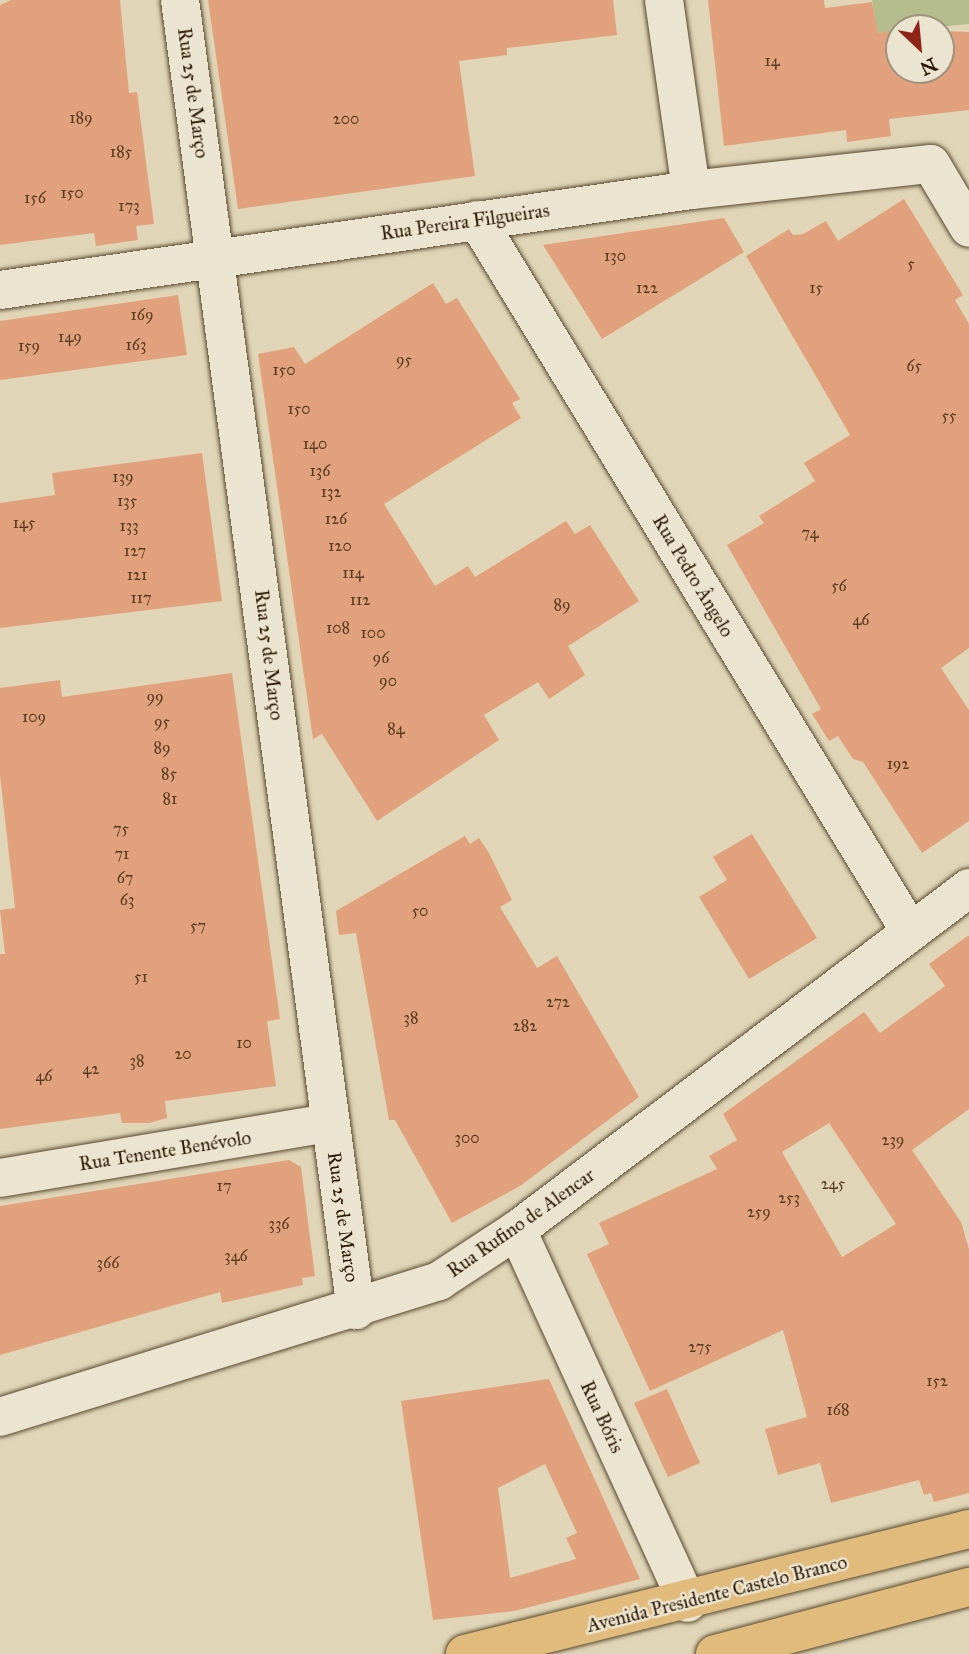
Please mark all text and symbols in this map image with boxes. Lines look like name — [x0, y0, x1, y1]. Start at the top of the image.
north arrow — [885, 14, 955, 84]
street label: Rua 25 de Março — [173, 26, 213, 160]
house number: 14 — [764, 51, 780, 71]
text: N — [916, 53, 941, 80]
house number: 189 — [69, 108, 93, 128]
house number: 200 — [333, 109, 359, 129]
house number: 185 — [110, 142, 132, 162]
house number: 150 — [61, 183, 83, 203]
house number: 156 — [24, 188, 46, 208]
house number: 173 — [118, 196, 140, 216]
street label: Rua Pereira Filgueiras — [379, 199, 551, 245]
house number: 130 — [604, 246, 626, 266]
house number: 5 — [907, 254, 915, 274]
house number: 122 — [636, 278, 658, 298]
house number: 15 — [809, 278, 823, 298]
house number: 169 — [130, 305, 154, 325]
house number: 149 — [58, 327, 82, 347]
house number: 163 — [126, 335, 146, 355]
house number: 159 — [18, 336, 40, 356]
house number: 95 — [396, 350, 412, 370]
house number: 65 — [906, 356, 922, 376]
house number: 150 — [273, 360, 295, 380]
house number: 150 — [288, 399, 310, 419]
house number: 55 — [942, 406, 956, 426]
house number: 140 — [303, 434, 327, 454]
house number: 136 — [310, 461, 330, 481]
house number: 139 — [112, 467, 134, 487]
house number: 132 — [321, 482, 341, 502]
house number: 135 — [117, 491, 137, 511]
house number: 126 — [325, 509, 347, 529]
street label: Rua Pedro Ângelo — [647, 511, 739, 641]
house number: 145 — [13, 513, 35, 533]
house number: 133 — [119, 516, 139, 536]
house number: 74 — [801, 523, 819, 543]
house number: 120 — [328, 536, 352, 556]
house number: 127 — [124, 541, 146, 561]
house number: 114 — [342, 563, 364, 583]
house number: 121 — [127, 565, 147, 585]
house number: 56 — [831, 576, 847, 596]
house number: 117 — [130, 588, 152, 608]
street label: Rua 25 de Março — [250, 588, 288, 722]
house number: 112 — [350, 590, 370, 610]
house number: 89 — [553, 595, 571, 615]
house number: 46 — [852, 610, 870, 630]
house number: 108 — [326, 618, 350, 638]
house number: 100 — [361, 623, 385, 643]
house number: 96 — [373, 648, 389, 668]
house number: 90 — [379, 671, 397, 691]
house number: 99 — [146, 687, 164, 707]
house number: 109 — [22, 707, 46, 727]
house number: 95 — [154, 712, 170, 732]
house number: 84 — [387, 719, 405, 739]
house number: 89 — [153, 738, 171, 758]
house number: 192 — [887, 754, 909, 774]
house number: 85 — [161, 764, 177, 784]
house number: 81 — [163, 789, 177, 809]
house number: 75 — [113, 819, 129, 839]
house number: 71 — [115, 844, 129, 864]
house number: 67 — [117, 868, 133, 888]
house number: 63 — [120, 890, 134, 910]
house number: 50 — [412, 901, 428, 921]
house number: 57 — [190, 916, 206, 936]
house number: 51 — [134, 967, 148, 987]
house number: 272 — [546, 992, 570, 1012]
house number: 38 — [404, 1008, 418, 1028]
house number: 282 — [513, 1016, 537, 1036]
house number: 10 — [236, 1033, 252, 1053]
house number: 20 — [174, 1044, 192, 1064]
house number: 38 — [130, 1051, 144, 1071]
house number: 42 — [83, 1059, 99, 1079]
house number: 46 — [35, 1066, 53, 1086]
street label: Rua Tenente Benévolo — [77, 1126, 253, 1176]
house number: 300 — [454, 1128, 480, 1148]
house number: 239 — [882, 1130, 904, 1150]
street label: Rua 25 de Março — [323, 1150, 363, 1284]
street label: Rua Rufino de Alencar — [443, 1164, 599, 1282]
house number: 245 — [821, 1174, 845, 1194]
house number: 17 — [217, 1176, 231, 1196]
house number: 253 — [778, 1188, 800, 1208]
house number: 259 — [747, 1202, 771, 1222]
house number: 336 — [268, 1214, 290, 1234]
house number: 346 — [224, 1246, 248, 1266]
house number: 366 — [97, 1253, 119, 1273]
house number: 275 — [688, 1337, 712, 1357]
house number: 152 — [926, 1371, 948, 1391]
street label: Rua Bóris — [575, 1377, 629, 1457]
house number: 168 — [827, 1400, 849, 1420]
street label: Avenida Presidente Castelo Branco — [585, 1551, 849, 1637]

